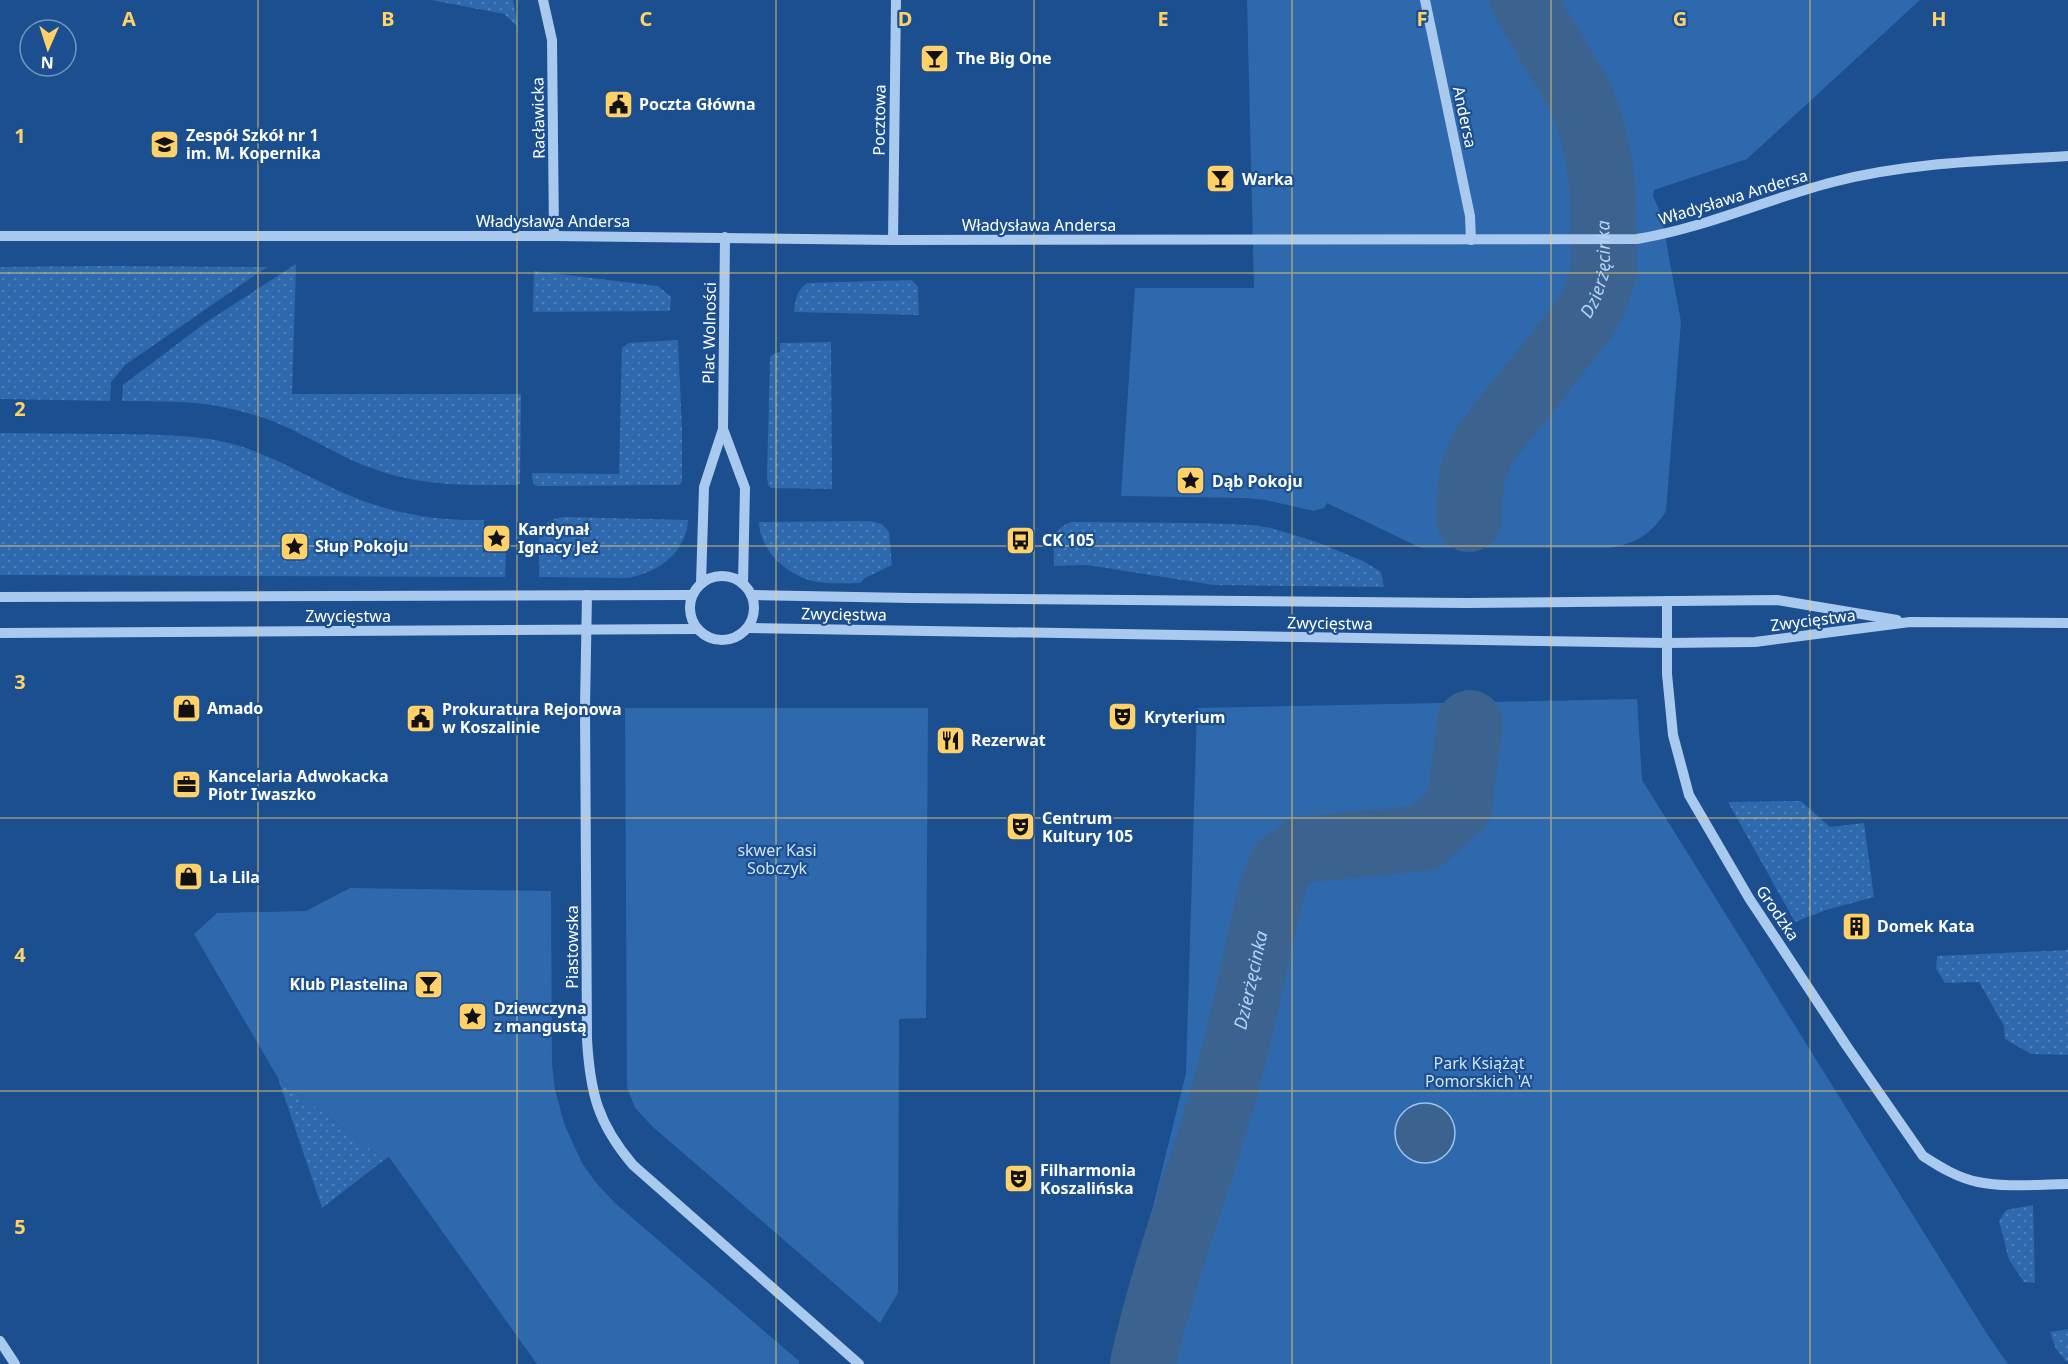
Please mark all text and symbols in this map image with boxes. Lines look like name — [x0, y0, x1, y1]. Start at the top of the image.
text: A — [122, 5, 136, 32]
text: B — [381, 5, 395, 32]
text: C — [640, 5, 653, 32]
text: D — [898, 5, 912, 32]
text: E — [1157, 5, 1169, 32]
text: F — [1417, 5, 1427, 32]
text: G — [1673, 5, 1687, 32]
text: H — [1931, 5, 1947, 32]
north arrow — [18, 18, 78, 78]
bar icon: The Big One — [919, 42, 951, 74]
place label: The Big One — [956, 47, 1052, 69]
text: N — [40, 52, 54, 74]
street label: Racławicka — [526, 77, 550, 159]
street label: Pocztowa — [867, 84, 891, 156]
street label: Andersa — [1448, 84, 1482, 150]
public building icon: Poczta Główna — [602, 88, 634, 120]
place label: Poczta Główna — [639, 93, 756, 115]
text: 1 — [14, 122, 26, 149]
place label: Zespół Szkół nr 1 im. M. Kopernika — [186, 124, 321, 164]
school or university icon: Zespół Szkół nr 1 im. M. Kopernika — [149, 128, 181, 160]
bar icon: Warka — [1205, 163, 1237, 195]
street label: Władysława Andersa — [1656, 164, 1810, 230]
place label: Warka — [1242, 168, 1293, 190]
street label: Władysława Andersa — [476, 210, 630, 232]
street label: Władysława Andersa — [962, 214, 1116, 236]
water label: Dzierżęcinka — [1574, 220, 1615, 322]
street label: Plac Wolności — [697, 282, 721, 384]
text: 2 — [14, 395, 26, 422]
place icon: Dąb Pokoju — [1175, 465, 1207, 497]
place label: Dąb Pokoju — [1212, 470, 1303, 492]
place label: Kardynał Ignacy Jeż — [518, 518, 599, 558]
place icon: Kardynał Ignacy Jeż — [481, 522, 513, 554]
bus stop icon: CK 105 — [1005, 524, 1037, 556]
place label: CK 105 — [1042, 529, 1095, 551]
place icon: Słup Pokoju — [278, 530, 310, 562]
place label: Słup Pokoju — [315, 535, 408, 557]
street label: Zwycięstwa — [801, 602, 887, 626]
street label: Zwycięstwa — [1769, 604, 1857, 636]
street label: Zwycięstwa — [305, 605, 391, 627]
street label: Zwycięstwa — [1287, 611, 1373, 635]
text: 3 — [14, 668, 26, 695]
shop icon: Amado — [170, 692, 202, 724]
place label: Amado — [207, 697, 263, 719]
place label: Prokuratura Rejonowa w Koszalinie — [442, 698, 622, 738]
theatre icon: Kryterium — [1107, 701, 1139, 733]
public building icon: Prokuratura Rejonowa w Koszalinie — [405, 702, 437, 734]
place label: Kryterium — [1144, 706, 1225, 728]
restaurant icon: Rezerwat — [934, 724, 966, 756]
place label: Rezerwat — [971, 729, 1046, 751]
place label: Kancelaria Adwokacka Piotr Iwaszko — [208, 765, 389, 805]
office icon: Kancelaria Adwokacka Piotr Iwaszko — [171, 769, 203, 801]
place label: Centrum Kultury 105 — [1042, 807, 1133, 847]
theatre icon: Centrum Kultury 105 — [1005, 811, 1037, 843]
park label: skwer Kasi Sobczyk — [737, 839, 817, 879]
shop icon: La Lila — [172, 861, 204, 893]
place label: La Lila — [209, 866, 260, 888]
street label: Grodzka — [1751, 881, 1805, 945]
street label: Piastowska — [561, 905, 583, 989]
building icon: Domek Kata — [1840, 910, 1872, 942]
place label: Domek Kata — [1877, 915, 1975, 937]
water label: Dzierżęcinka — [1228, 928, 1273, 1032]
text: 4 — [14, 941, 26, 968]
bar icon: Klub Plastelina — [413, 968, 445, 1000]
place label: Klub Plastelina — [290, 973, 408, 995]
place label: Dziewczyna z mangustą — [494, 997, 587, 1037]
place icon: Dziewczyna z mangustą — [457, 1001, 489, 1033]
park label: Park Książąt Pomorskich 'A' — [1425, 1052, 1533, 1092]
place label: Filharmonia Koszalińska — [1040, 1159, 1136, 1199]
theatre icon: Filharmonia Koszalińska — [1003, 1163, 1035, 1195]
text: 5 — [14, 1213, 26, 1240]

